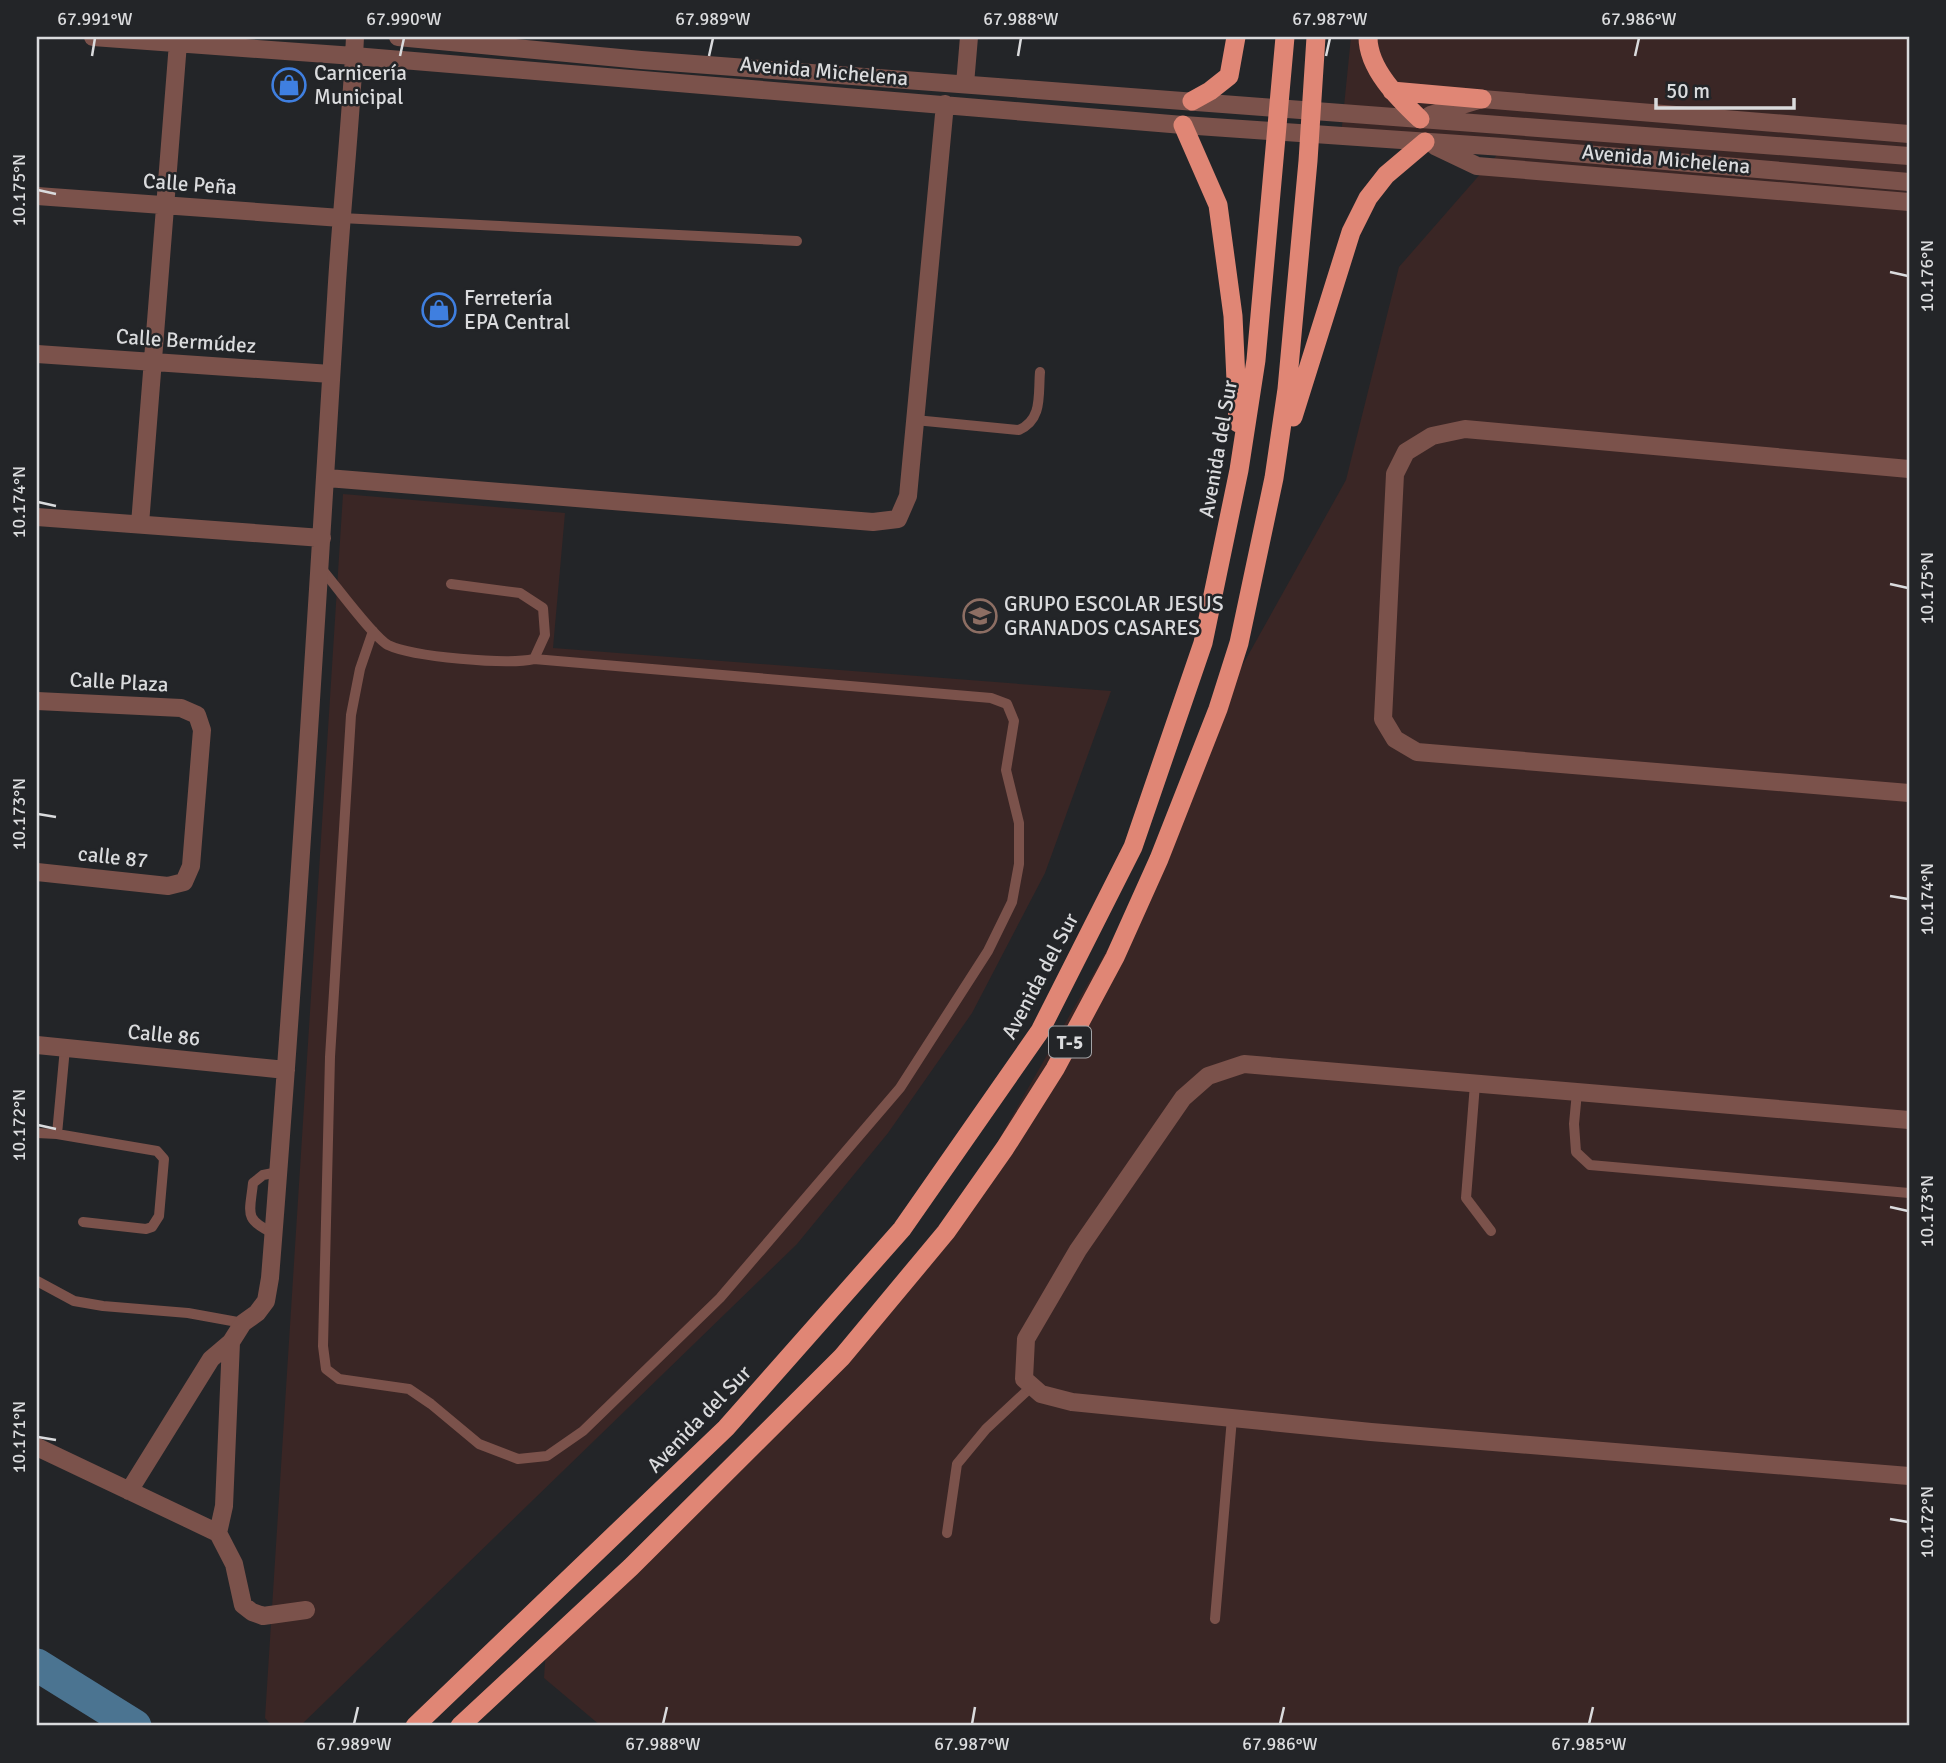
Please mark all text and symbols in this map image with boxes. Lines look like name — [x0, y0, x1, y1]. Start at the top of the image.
text: 67.991°W — [57, 8, 133, 30]
text: 67.990°W — [366, 8, 442, 30]
text: 67.989°W — [675, 8, 751, 30]
text: 67.988°W — [983, 8, 1059, 30]
text: 67.987°W — [1292, 8, 1368, 30]
text: 67.986°W — [1601, 8, 1677, 30]
street label: Avenida Michelena — [739, 51, 909, 91]
place label: Carnicería Municipal — [314, 60, 407, 110]
shop icon: Carnicería Municipal — [270, 66, 308, 104]
scale bar — [1656, 66, 1794, 110]
text: 50 m — [1666, 78, 1710, 104]
street label: Avenida Michelena — [1581, 139, 1751, 179]
text: 10.175°N — [8, 154, 30, 226]
street label: Calle Peña — [142, 168, 238, 200]
text: 10.176°N — [1916, 240, 1938, 312]
place label: Ferretería EPA Central — [464, 285, 570, 335]
shop icon: Ferretería EPA Central — [420, 291, 458, 329]
street label: Calle Bermúdez — [115, 323, 257, 359]
street label: Avenida del Sur — [1193, 378, 1243, 520]
text: 10.174°N — [8, 466, 30, 538]
text: 10.175°N — [1916, 552, 1938, 624]
place label: GRUPO ESCOLAR JESUS GRANADOS CASARES — [1004, 591, 1224, 641]
school or university icon: GRUPO ESCOLAR JESUS GRANADOS CASARES — [961, 597, 999, 635]
street label: Calle Plaza — [69, 666, 169, 698]
text: 10.173°N — [8, 778, 30, 850]
street label: calle 87 — [77, 840, 149, 874]
text: 10.174°N — [1916, 863, 1938, 935]
street label: Avenida del Sur — [996, 908, 1084, 1044]
street label: Calle 86 — [126, 1018, 202, 1052]
road number: T-5 — [1049, 1026, 1091, 1058]
text: 10.172°N — [8, 1089, 30, 1161]
text: 10.173°N — [1916, 1175, 1938, 1247]
street label: Avenida del Sur — [641, 1360, 757, 1478]
text: 10.171°N — [8, 1401, 30, 1473]
text: 10.172°N — [1916, 1486, 1938, 1558]
text: 67.989°W — [316, 1733, 392, 1755]
text: 67.988°W — [625, 1733, 701, 1755]
text: 67.987°W — [934, 1733, 1010, 1755]
text: 67.986°W — [1242, 1733, 1318, 1755]
text: 67.985°W — [1551, 1733, 1627, 1755]

